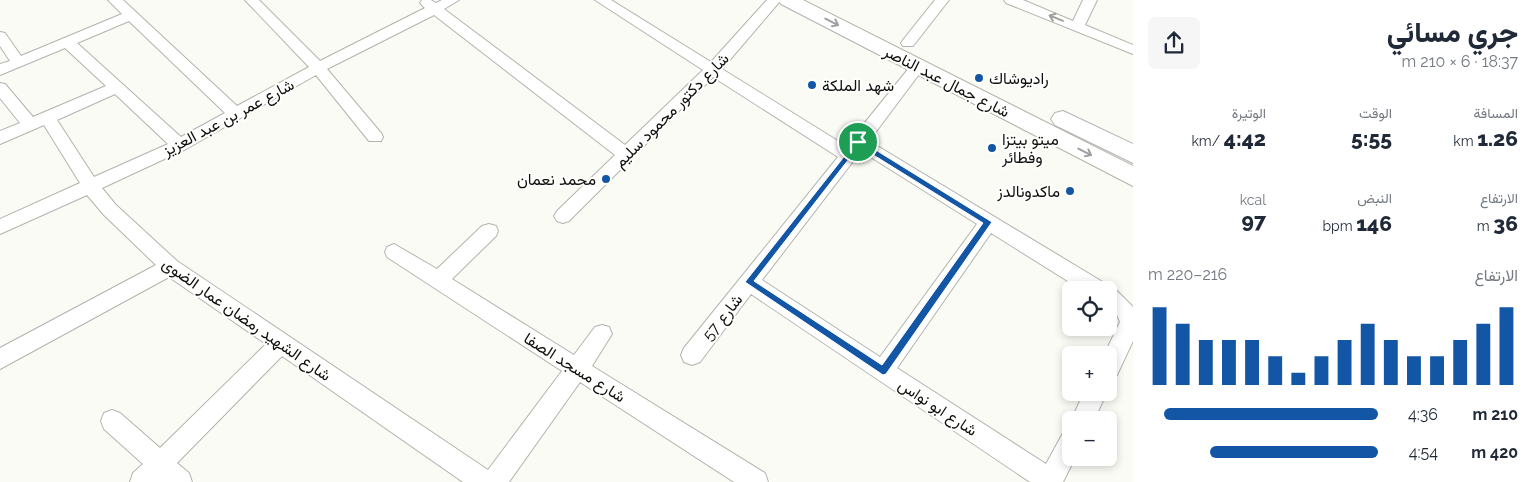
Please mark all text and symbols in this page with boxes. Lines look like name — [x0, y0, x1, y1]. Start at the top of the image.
one-way arrow — [1048, 13, 1063, 22]
text: جري مسائي — [1387, 16, 1518, 49]
one-way arrow — [824, 17, 839, 27]
button: share — [1148, 17, 1200, 69]
street label: شارع جمال عبد الناصر — [879, 41, 1013, 123]
street label: شارع دكتور محمود سليم — [610, 49, 734, 173]
text: 18:37 · 6 × 210 m — [1402, 52, 1518, 71]
place label: راديوشاك — [989, 69, 1049, 89]
marker: راديوشاك — [973, 72, 985, 84]
street label: شارع عمر بن عبد العزيز — [158, 75, 298, 162]
place label: شهد الملكة — [822, 76, 894, 96]
marker: شهد الملكة — [806, 79, 818, 91]
text: الوتيرة — [1232, 105, 1266, 121]
text: الوقت — [1359, 105, 1392, 121]
text: المسافة — [1474, 105, 1518, 121]
pin — [837, 121, 879, 163]
text: 4:42 — [1224, 126, 1266, 151]
text: 5:55 — [1351, 126, 1392, 151]
text: 1.26 — [1477, 126, 1518, 151]
icon: arrive — [844, 128, 872, 156]
place label: ميتو بيتزا وفطائر — [1001, 130, 1059, 168]
text: /km — [1191, 133, 1224, 149]
text: km — [1453, 133, 1477, 149]
marker: ميتو بيتزا وفطائر — [986, 142, 998, 154]
one-way arrow — [1077, 148, 1092, 157]
place label: محمد نعمان — [517, 170, 596, 189]
marker: محمد نعمان — [600, 173, 612, 185]
place label: ماكدونالدز — [996, 182, 1060, 202]
marker: ماكدونالدز — [1064, 185, 1076, 197]
text: النبض — [1357, 190, 1392, 206]
text: الارتفاع — [1480, 190, 1518, 206]
text: kcal — [1240, 192, 1266, 208]
text: 97 — [1242, 208, 1266, 233]
text: 146 — [1356, 211, 1392, 236]
text: 36 — [1493, 211, 1518, 236]
text: bpm — [1322, 218, 1356, 234]
text: m — [1477, 218, 1493, 234]
street label: شارع الشهيد رمضان عمار الضوى — [157, 254, 335, 387]
text: 216–220 m — [1148, 265, 1227, 284]
text: الارتفاع — [1475, 266, 1518, 285]
map controls — [1062, 281, 1117, 466]
button: locate — [1062, 281, 1117, 336]
street label: شارع 57 — [698, 290, 748, 345]
street label: شارع مسجد الصفا — [519, 329, 629, 408]
button: + — [1062, 346, 1117, 401]
street label: شارع ابو نواس — [894, 375, 981, 442]
text: 4:36 — [1408, 405, 1438, 424]
text: 210 m — [1472, 405, 1518, 424]
button: − — [1062, 411, 1117, 466]
text: 4:54 — [1409, 443, 1438, 462]
text: 420 m — [1471, 443, 1518, 462]

